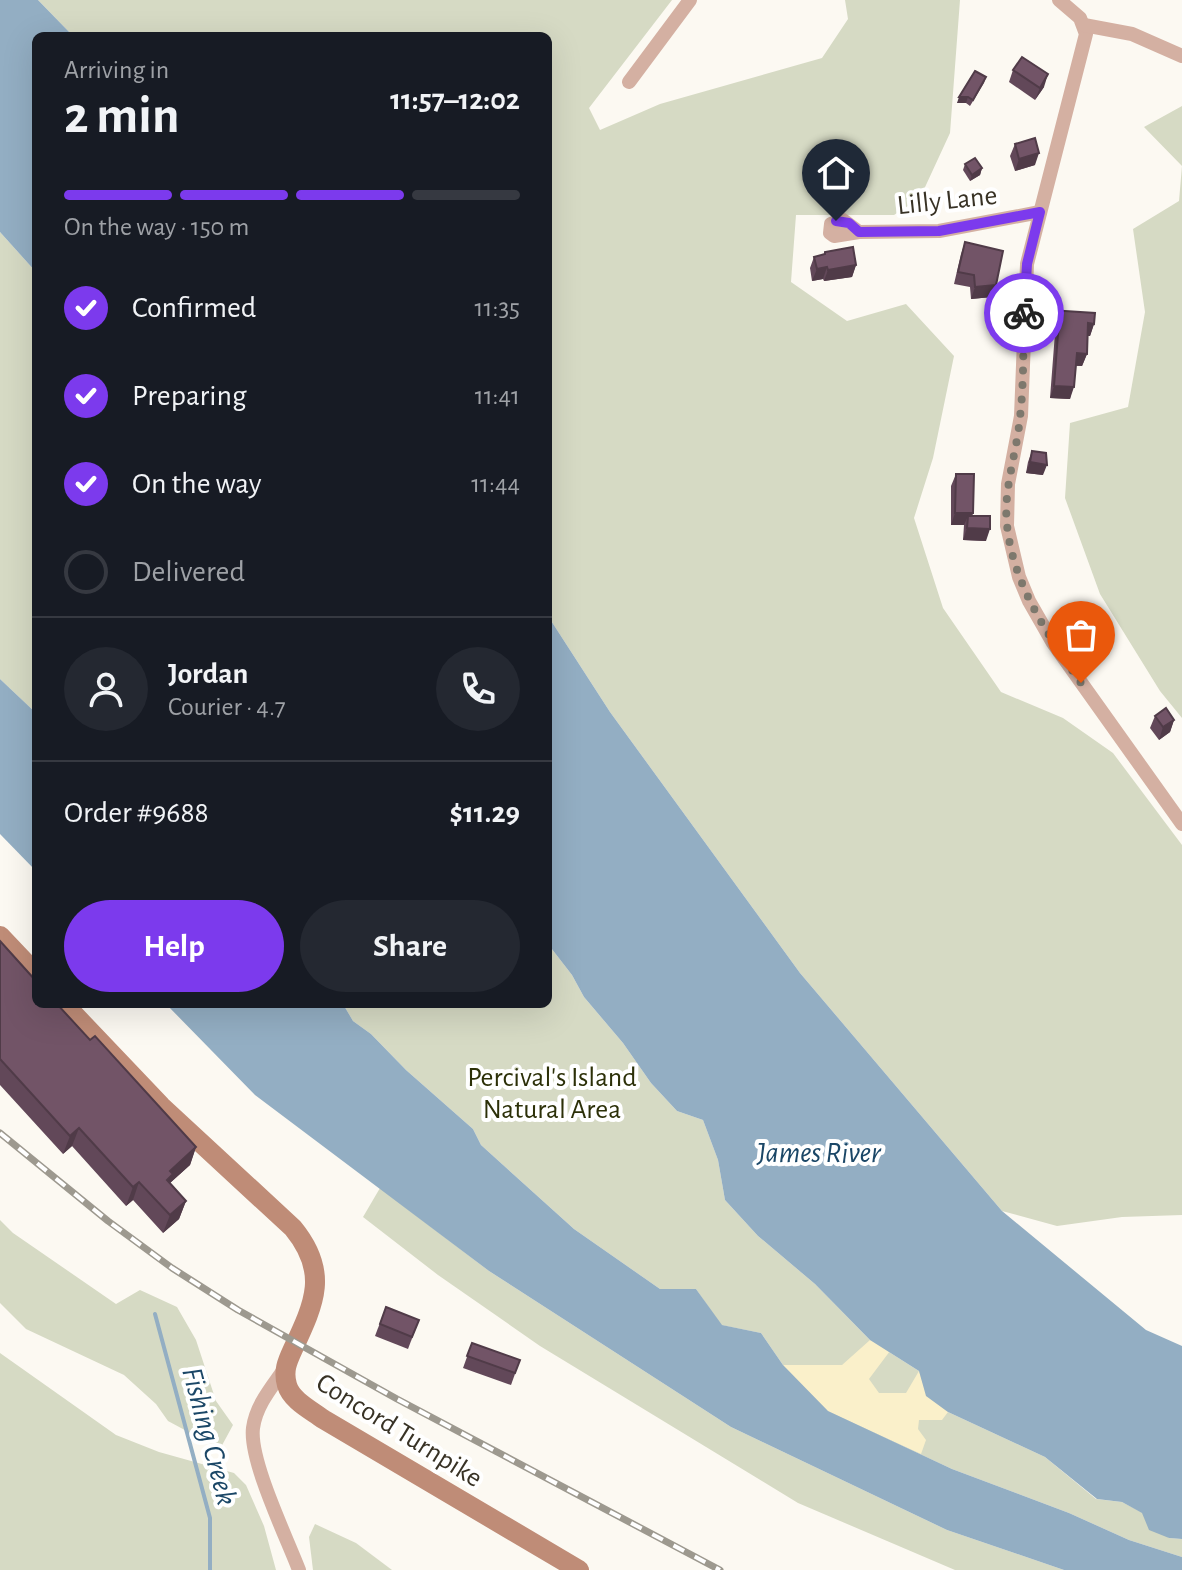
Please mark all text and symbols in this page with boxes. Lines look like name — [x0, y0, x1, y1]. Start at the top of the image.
text: Arriving in — [64, 57, 169, 83]
text: 11:57–12:02 — [390, 85, 520, 115]
text: 2 min — [64, 90, 179, 142]
pin — [802, 139, 870, 221]
icon: home — [814, 151, 858, 195]
street label: Lilly Lane — [896, 182, 999, 220]
text: On the way · 150 m — [64, 214, 249, 240]
courier — [984, 273, 1064, 353]
icon: check — [64, 286, 108, 330]
icon: bike — [1002, 291, 1046, 335]
text: Confirmed — [132, 293, 256, 323]
text: 11:35 — [475, 295, 520, 321]
icon: check — [64, 374, 108, 418]
text: Preparing — [132, 381, 247, 411]
text: 11:41 — [475, 383, 520, 409]
icon: check — [64, 462, 108, 506]
text: On the way — [132, 469, 261, 499]
text: 11:44 — [471, 471, 520, 497]
text: Delivered — [132, 557, 245, 587]
pin — [1047, 601, 1115, 683]
icon: bag — [1059, 613, 1103, 657]
button: person — [64, 647, 148, 731]
button: phone — [436, 647, 520, 731]
text: Jordan — [168, 659, 248, 689]
text: Courier · 4.7 — [168, 694, 286, 720]
text: Order #9688 — [64, 798, 209, 828]
text: $11.29 — [449, 798, 520, 828]
button: Help — [64, 900, 284, 992]
button: Share — [300, 900, 520, 992]
park label: Percival's Island Natural Area — [467, 1064, 637, 1124]
water label: James River — [756, 1138, 882, 1168]
water label: Fishing Creek — [176, 1364, 242, 1509]
street label: Concord Turnpike — [311, 1369, 487, 1493]

